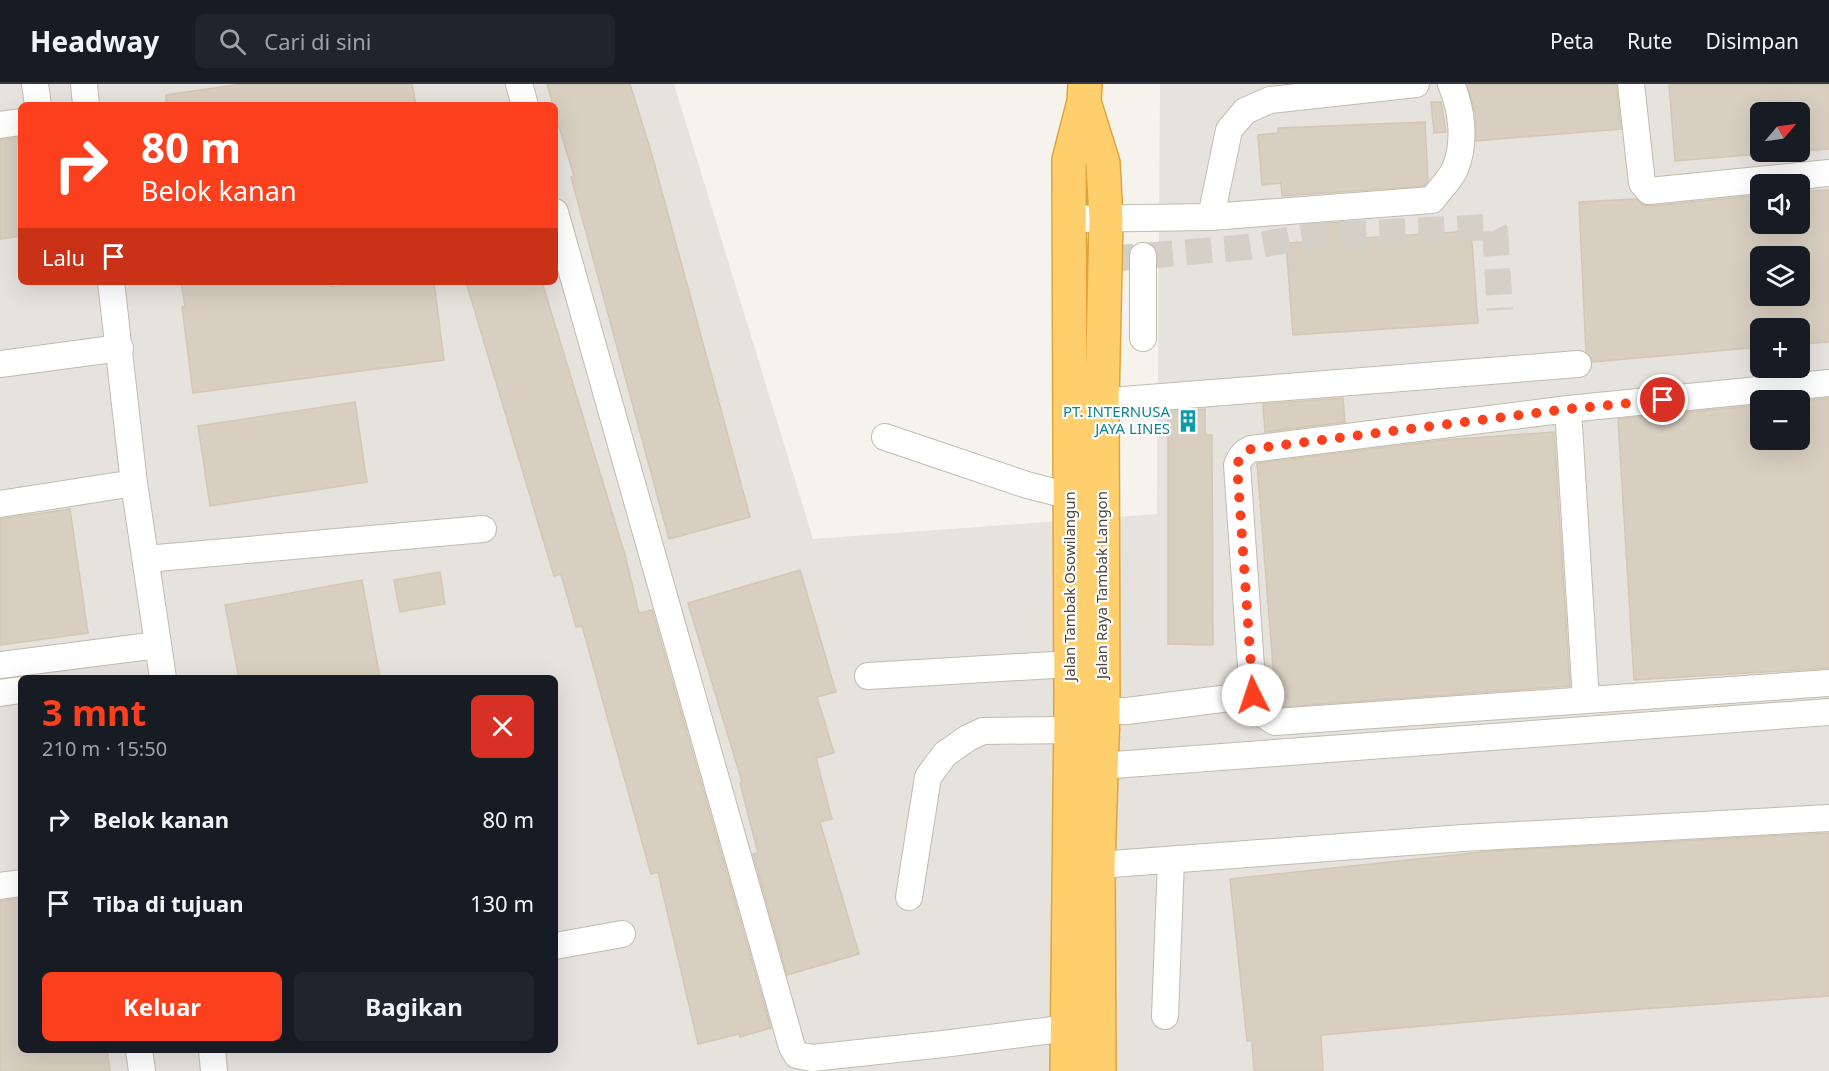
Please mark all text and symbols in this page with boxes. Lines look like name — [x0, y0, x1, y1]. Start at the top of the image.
search box — [195, 14, 615, 68]
text: Headway — [30, 22, 159, 60]
icon: search — [216, 25, 249, 58]
text: Cari di sini — [264, 26, 371, 56]
text: Peta — [1550, 27, 1594, 55]
text: Rute — [1627, 27, 1672, 55]
text: Disimpan — [1705, 27, 1799, 55]
north arrow — [1750, 102, 1810, 162]
map controls — [1750, 102, 1810, 450]
text: 80 m — [141, 118, 241, 175]
icon: right — [42, 126, 120, 204]
text: Belok kanan — [141, 172, 297, 209]
button: sound — [1750, 174, 1810, 234]
icon: arrive — [97, 240, 130, 273]
text: Lalu — [42, 242, 85, 272]
button: layers — [1750, 246, 1810, 306]
button: + — [1750, 318, 1810, 378]
pin — [1637, 374, 1688, 425]
icon: arrive — [1646, 383, 1679, 416]
button: − — [1750, 390, 1810, 450]
place label: PT. INTERNUSA JAYA LINES — [1063, 401, 1170, 438]
building icon: PT. INTERNUSA JAYA LINES — [1175, 408, 1201, 434]
street label: Jalan Tambak Osowilangun — [1059, 491, 1079, 683]
street label: Jalan Raya Tambak Langon — [1091, 491, 1111, 681]
position arrow — [1221, 663, 1285, 727]
text: 3 mnt — [42, 688, 146, 737]
button: close — [471, 695, 534, 758]
text: 210 m · 15:50 — [42, 735, 167, 762]
icon: right — [42, 803, 75, 836]
text: Belok kanan — [93, 804, 229, 834]
text: 80 m — [483, 804, 534, 834]
icon: arrive — [42, 887, 75, 920]
text: Tiba di tujuan — [93, 888, 243, 918]
text: 130 m — [470, 888, 534, 918]
button: Keluar — [42, 972, 282, 1041]
button: Bagikan — [294, 972, 534, 1041]

